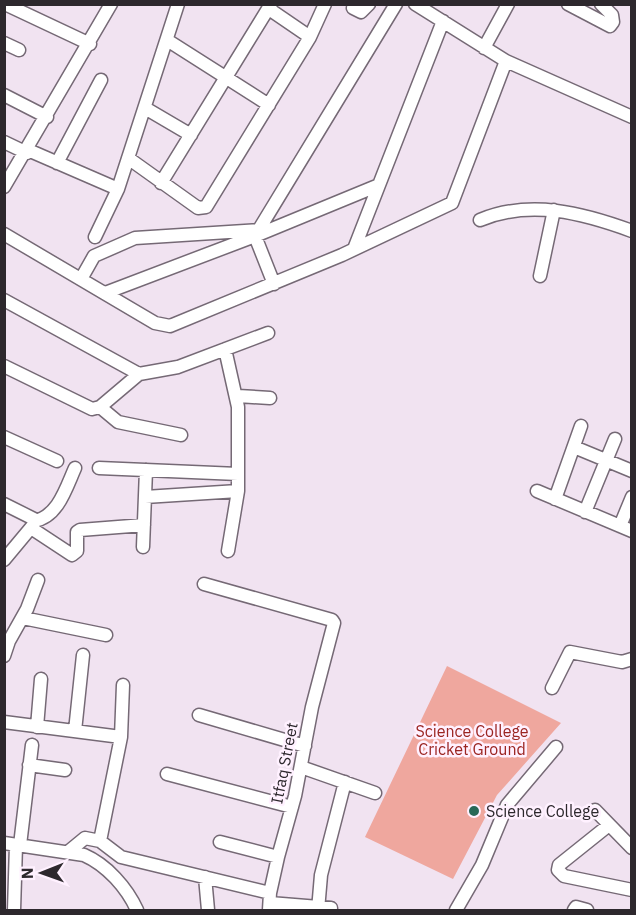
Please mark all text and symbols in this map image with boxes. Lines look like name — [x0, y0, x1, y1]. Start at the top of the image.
street label: Itfaq Street — [266, 721, 302, 805]
park label: Science College Cricket Ground — [415, 721, 529, 759]
place label: Science College — [486, 801, 599, 821]
marker: Science College — [467, 804, 481, 818]
north arrow — [12, 843, 72, 903]
text: N — [17, 867, 37, 879]

